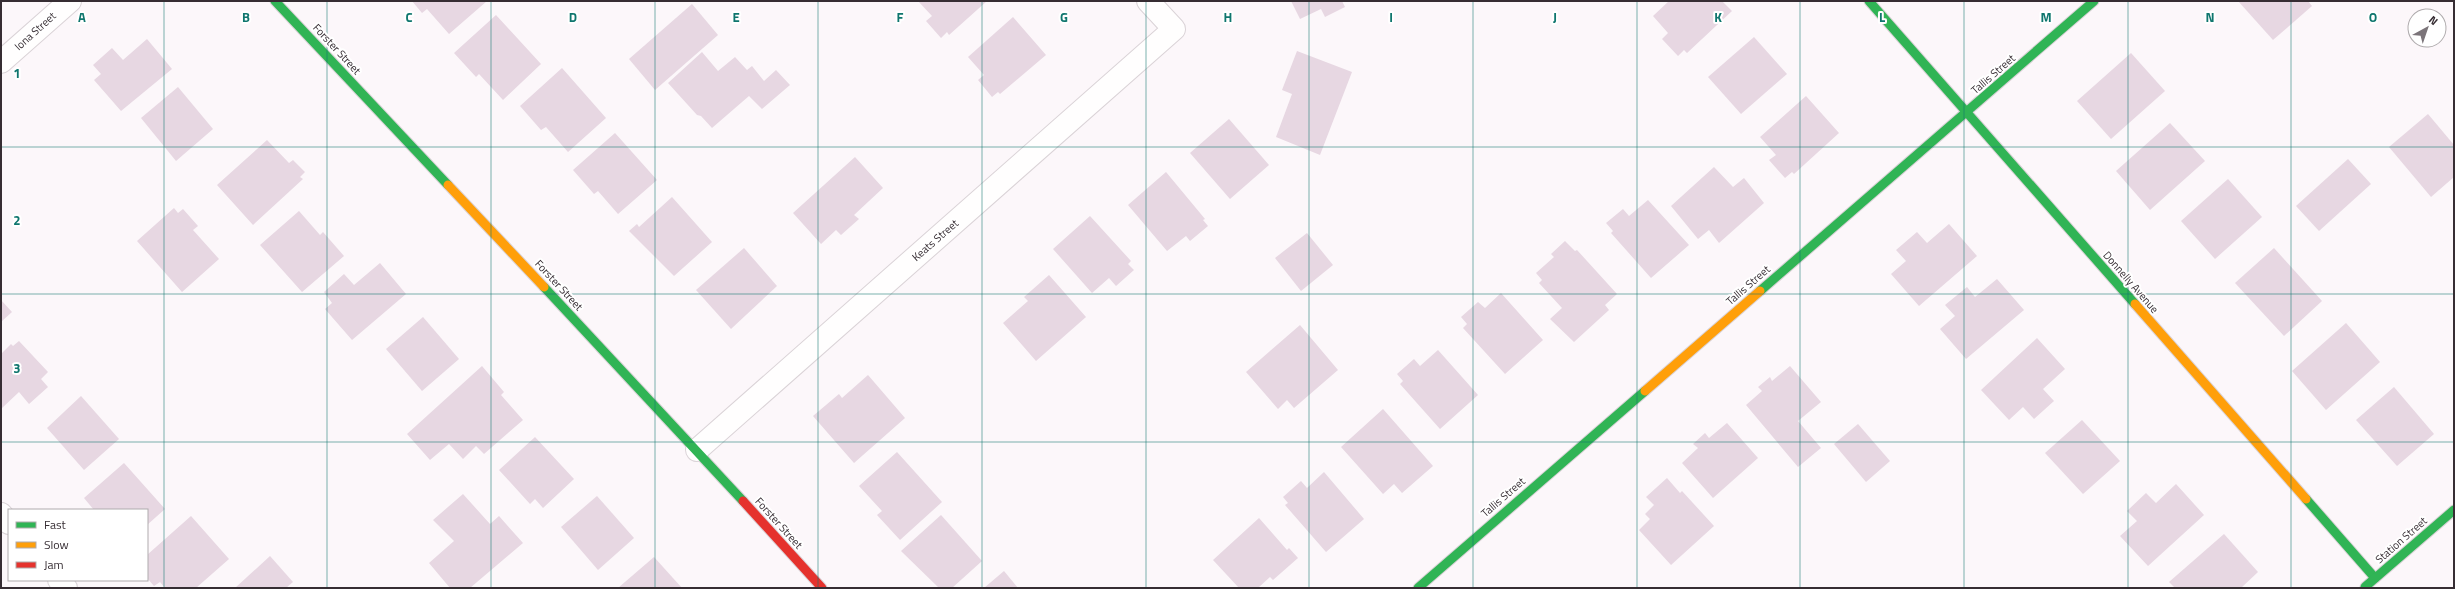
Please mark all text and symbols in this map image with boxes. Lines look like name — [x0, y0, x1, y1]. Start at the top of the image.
text: A — [78, 7, 86, 27]
text: B — [242, 7, 250, 27]
text: C — [405, 7, 413, 27]
text: D — [569, 7, 577, 27]
text: E — [732, 7, 740, 27]
text: F — [897, 7, 904, 27]
text: G — [1060, 7, 1068, 27]
text: H — [1224, 7, 1232, 27]
text: I — [1389, 7, 1393, 27]
text: J — [1553, 7, 1557, 27]
text: K — [1714, 7, 1722, 27]
text: L — [1879, 7, 1885, 27]
text: M — [2040, 7, 2052, 27]
text: N — [2205, 7, 2215, 27]
text: O — [2369, 7, 2377, 27]
street label: Iona Street — [11, 8, 59, 54]
north arrow — [2407, 8, 2447, 48]
text: N — [2425, 12, 2441, 29]
street label: Forster Street — [309, 20, 365, 78]
street label: Tallis Street — [1967, 50, 2019, 98]
text: 1 — [13, 63, 21, 83]
text: 2 — [13, 210, 21, 230]
street label: Keats Street — [908, 215, 962, 265]
street label: Donnelly Avenue — [2100, 248, 2163, 317]
street label: Forster Street — [531, 256, 587, 314]
street label: Tallis Street — [1722, 261, 1774, 309]
text: 3 — [13, 358, 21, 378]
street label: Tallis Street — [1477, 473, 1529, 521]
street label: Forster Street — [752, 494, 807, 552]
legend — [8, 509, 148, 581]
street label: Station Street — [2372, 513, 2431, 567]
text: Fast — [44, 515, 67, 534]
text: Slow — [44, 535, 69, 554]
text: Jam — [44, 555, 64, 574]

